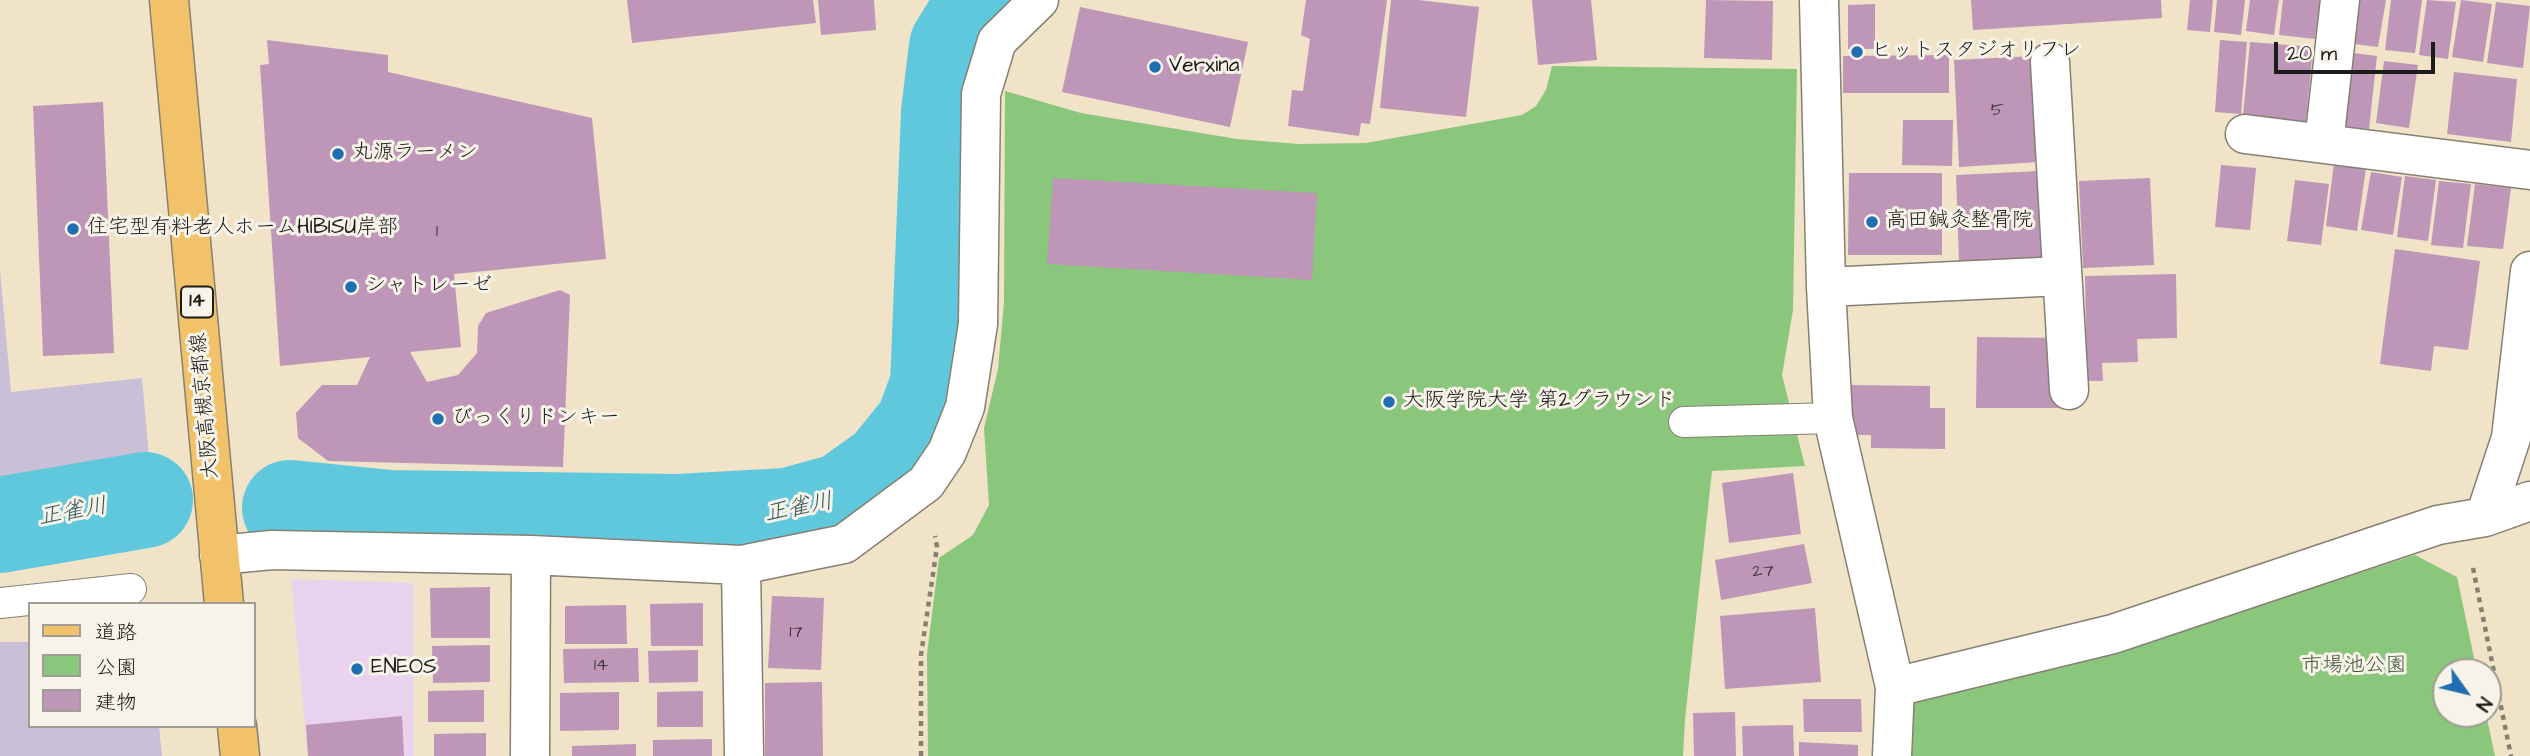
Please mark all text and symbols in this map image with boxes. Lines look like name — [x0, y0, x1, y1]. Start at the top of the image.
scale bar — [2278, 28, 2439, 72]
place label: ヒットスタジオリフレ — [1871, 39, 2081, 65]
text: 20 m — [2287, 39, 2337, 68]
marker: ヒットスタジオリフレ — [1849, 44, 1865, 60]
place label: Verxina — [1169, 54, 1239, 80]
marker: Verxina — [1147, 59, 1163, 75]
house number: 5 — [1991, 100, 2003, 122]
place label: 丸源ラーメン — [352, 141, 478, 167]
marker: 丸源ラーメン — [330, 146, 346, 162]
place label: 高田鍼灸整骨院 — [1886, 209, 2033, 235]
marker: 高田鍼灸整骨院 — [1864, 214, 1880, 230]
place label: 住宅型有料老人ホームHIBISU岸部 — [87, 216, 398, 242]
marker: 住宅型有料老人ホームHIBISU岸部 — [65, 221, 81, 237]
house number: 1 — [436, 221, 438, 243]
place label: シャトレーゼ — [365, 274, 492, 300]
marker: シャトレーゼ — [343, 279, 359, 295]
road number: 14 — [181, 286, 213, 318]
street label: 大阪高槻京都線 — [187, 332, 225, 480]
place label: 大阪学院大学 第2グラウンド — [1403, 389, 1675, 415]
marker: 大阪学院大学 第2グラウンド — [1381, 394, 1397, 410]
place label: びっくりドンキー — [452, 406, 620, 432]
marker: びっくりドンキー — [430, 411, 446, 427]
water label: 正雀川 — [763, 489, 835, 529]
water label: 正雀川 — [37, 493, 109, 533]
house number: 27 — [1752, 561, 1774, 583]
legend — [28, 602, 256, 728]
text: 道路 — [95, 618, 137, 647]
house number: 17 — [789, 622, 803, 644]
text: 公園 — [95, 653, 137, 682]
park label: 市場池公園 — [2302, 654, 2406, 680]
house number: 14 — [594, 655, 608, 677]
place label: ENEOS — [371, 656, 437, 682]
north arrow — [2432, 658, 2502, 728]
marker: ENEOS — [349, 661, 365, 677]
text: 建物 — [95, 688, 137, 717]
text: N — [2469, 691, 2498, 716]

